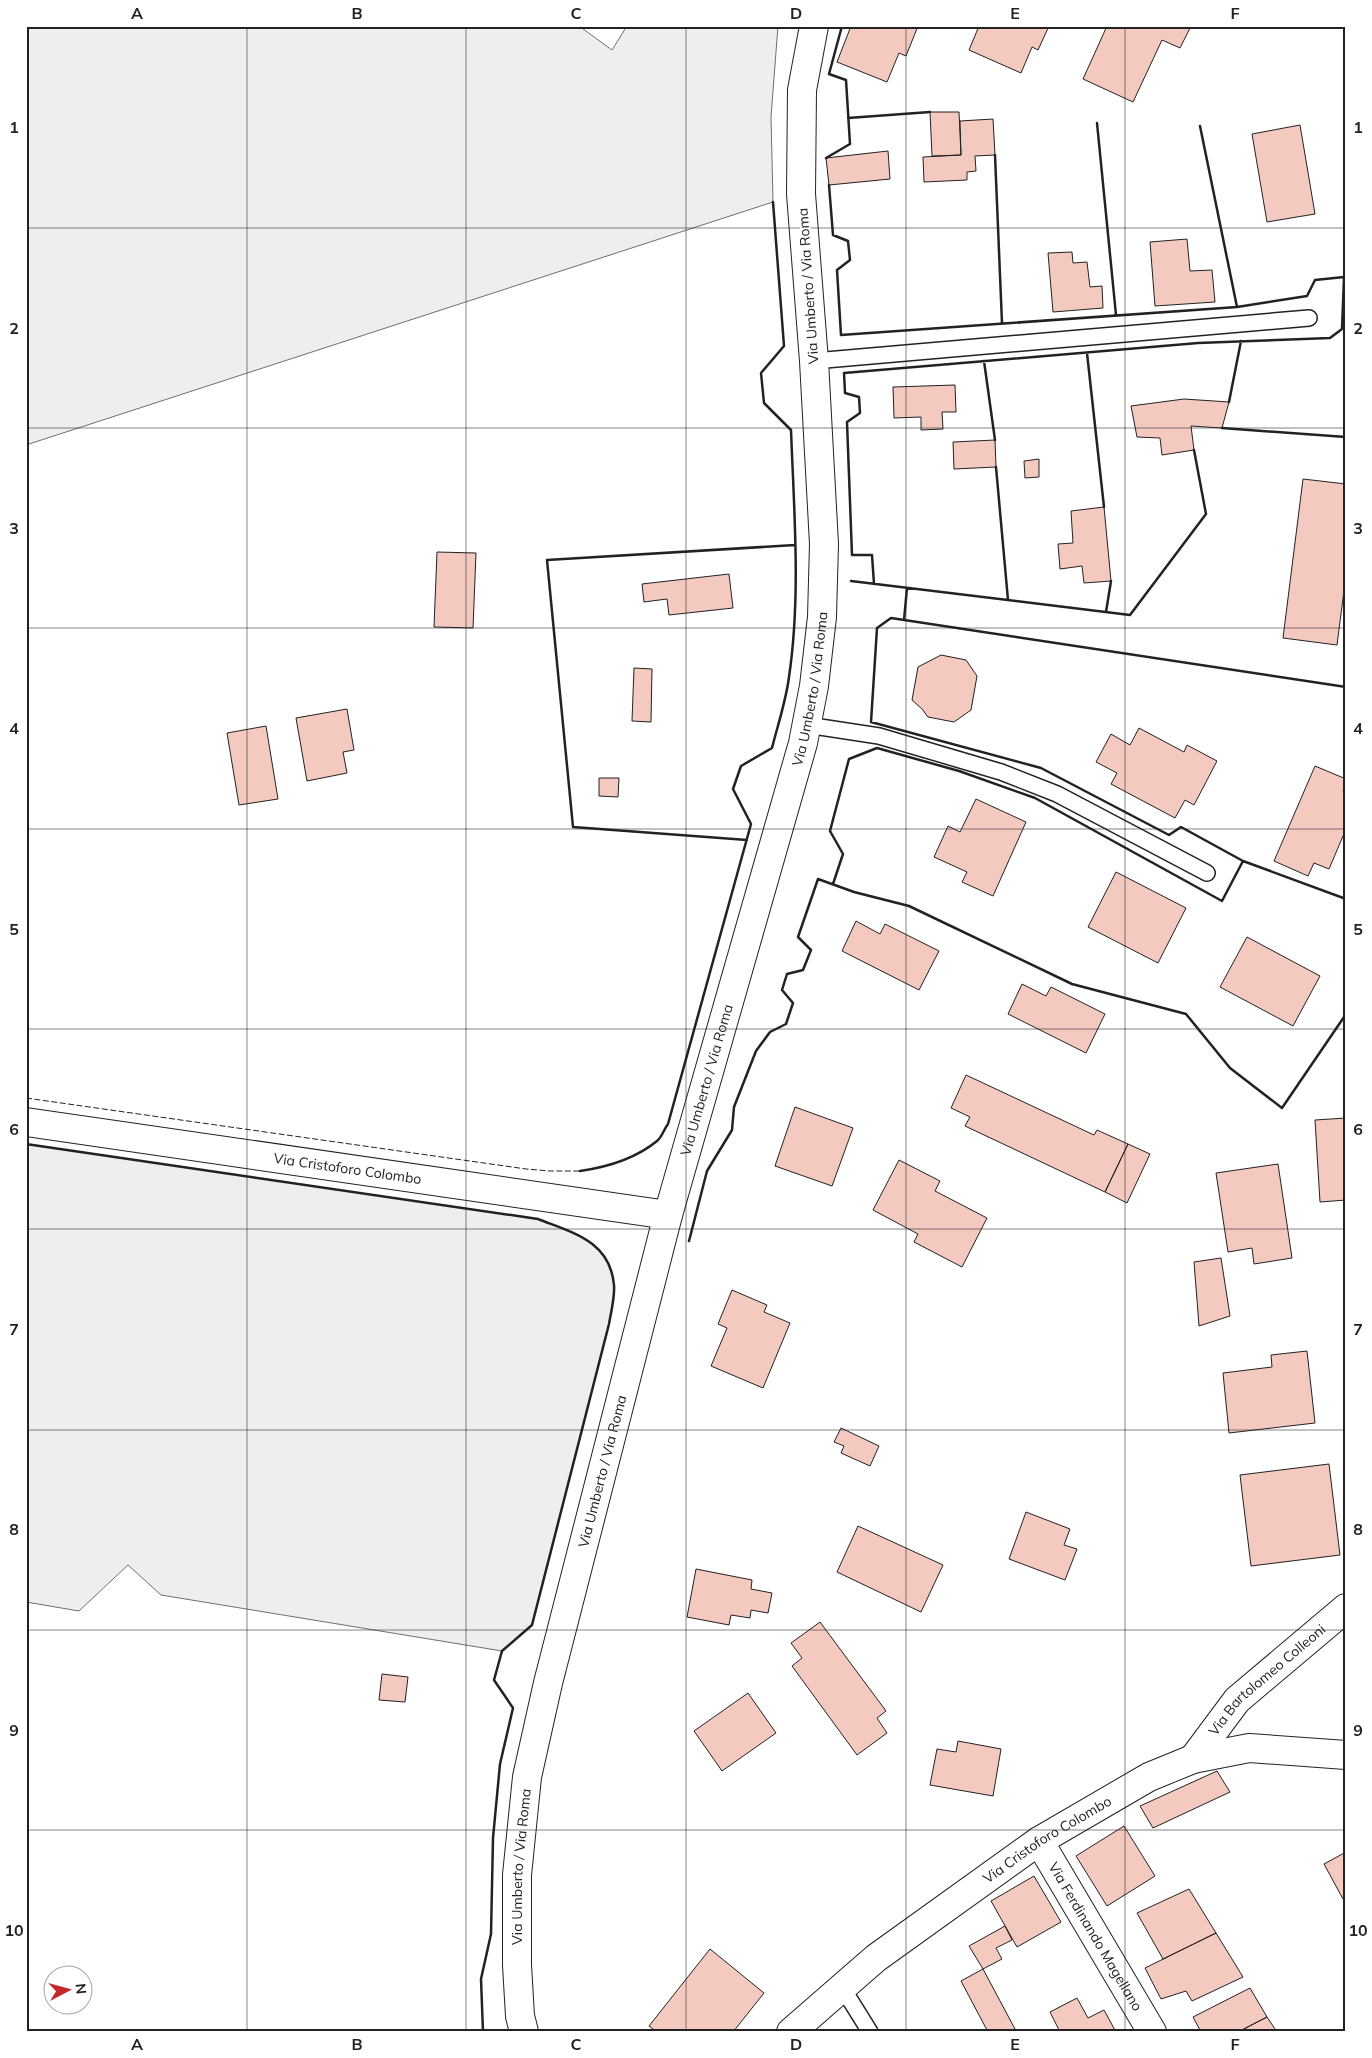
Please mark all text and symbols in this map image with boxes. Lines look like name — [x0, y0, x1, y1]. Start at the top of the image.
text: A — [131, 3, 143, 23]
text: B — [351, 3, 363, 23]
text: C — [571, 3, 582, 23]
text: D — [790, 3, 802, 23]
text: E — [1010, 3, 1020, 23]
text: F — [1230, 3, 1240, 23]
text: 1 — [9, 117, 19, 137]
text: 1 — [1353, 117, 1363, 137]
street label: Via Umberto / Via Roma — [794, 207, 822, 365]
text: 2 — [9, 318, 19, 338]
text: 2 — [1353, 318, 1363, 338]
text: 3 — [9, 518, 19, 538]
text: 3 — [1353, 518, 1363, 538]
street label: Via Umberto / Via Roma — [788, 611, 831, 768]
text: 4 — [9, 718, 19, 738]
text: 4 — [1353, 718, 1363, 738]
text: 5 — [9, 919, 19, 939]
text: 5 — [1353, 919, 1363, 939]
street label: Via Umberto / Via Roma — [676, 1002, 737, 1158]
text: 6 — [9, 1119, 19, 1139]
text: 6 — [1353, 1119, 1363, 1139]
street label: Via Cristoforo Colombo — [273, 1149, 423, 1188]
text: 7 — [9, 1319, 19, 1339]
text: 7 — [1353, 1319, 1363, 1339]
street label: Via Umberto / Via Roma — [574, 1393, 630, 1549]
text: 8 — [9, 1519, 19, 1539]
text: 8 — [1353, 1519, 1363, 1539]
street label: Via Bartolomeo Colleoni — [1205, 1620, 1329, 1739]
text: 9 — [9, 1720, 19, 1740]
text: 9 — [1353, 1720, 1363, 1740]
street label: Via Umberto / Via Roma — [508, 1788, 535, 1945]
street label: Via Cristoforo Colombo — [979, 1792, 1115, 1887]
street label: Via Ferdinando Magellano — [1045, 1859, 1147, 2014]
text: 10 — [4, 1920, 24, 1940]
text: 10 — [1348, 1920, 1368, 1940]
north arrow — [42, 1966, 92, 2016]
text: N — [71, 1982, 90, 1995]
text: A — [131, 2034, 143, 2054]
text: B — [351, 2034, 363, 2054]
text: C — [571, 2034, 582, 2054]
text: D — [790, 2034, 802, 2054]
text: E — [1010, 2034, 1020, 2054]
text: F — [1230, 2034, 1240, 2054]

